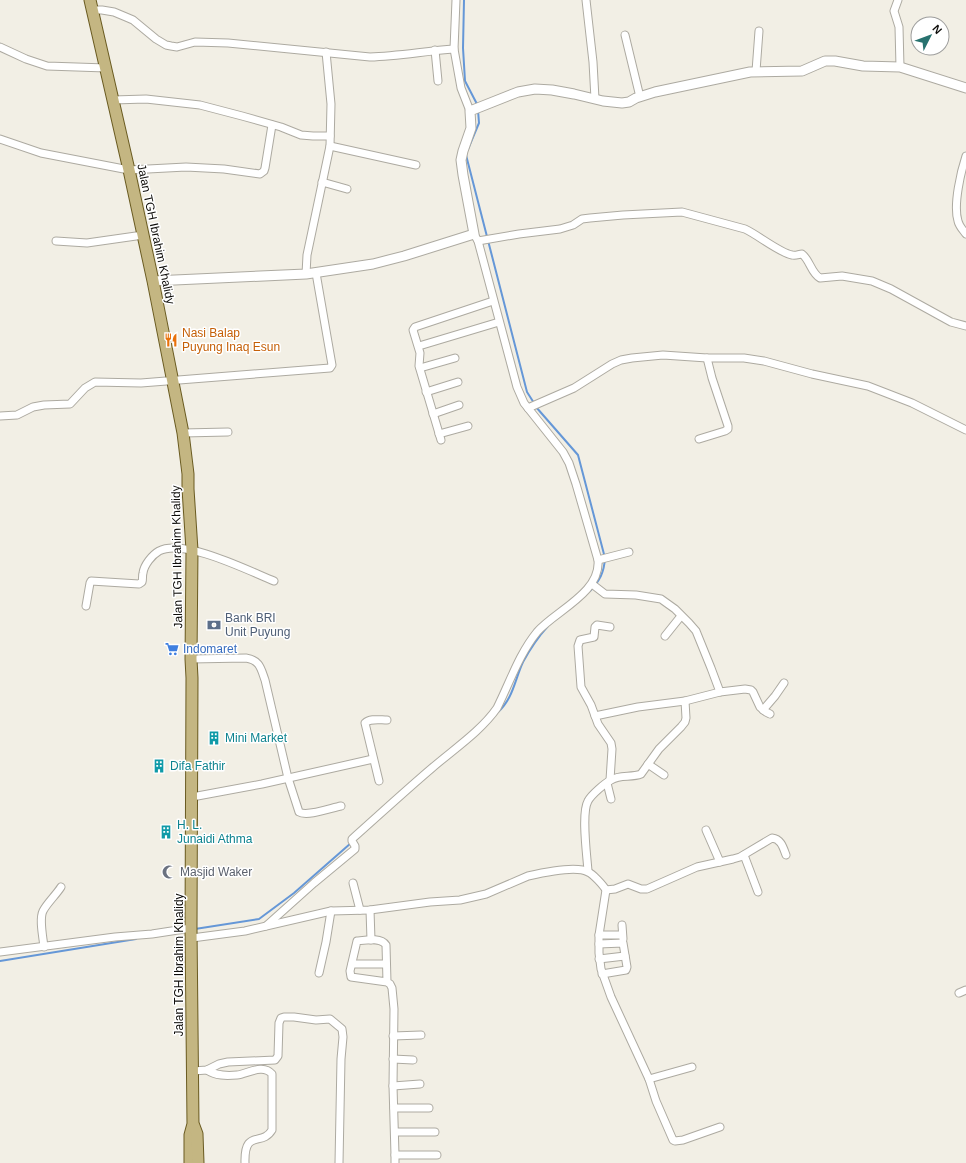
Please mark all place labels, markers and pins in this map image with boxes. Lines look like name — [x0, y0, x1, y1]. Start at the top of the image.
place label: Nasi Balap Puyung Inaq Esun — [182, 326, 280, 354]
restaurant icon: Nasi Balap Puyung Inaq Esun — [163, 332, 179, 348]
place label: Bank BRI Unit Puyung — [225, 611, 290, 639]
bank icon: Bank BRI Unit Puyung — [206, 617, 222, 633]
supermarket icon: Indomaret — [164, 641, 180, 657]
place label: Indomaret — [183, 642, 238, 656]
building icon: Mini Market — [206, 730, 222, 746]
place label: Mini Market — [225, 731, 288, 745]
building icon: Difa Fathir — [151, 758, 167, 774]
place label: Difa Fathir — [170, 759, 225, 773]
place label: H. L. Junaidi Athma — [177, 818, 253, 846]
building icon: H. L. Junaidi Athma — [158, 824, 174, 840]
mosque icon: Masjid Waker — [161, 864, 177, 880]
place label: Masjid Waker — [180, 865, 252, 879]

